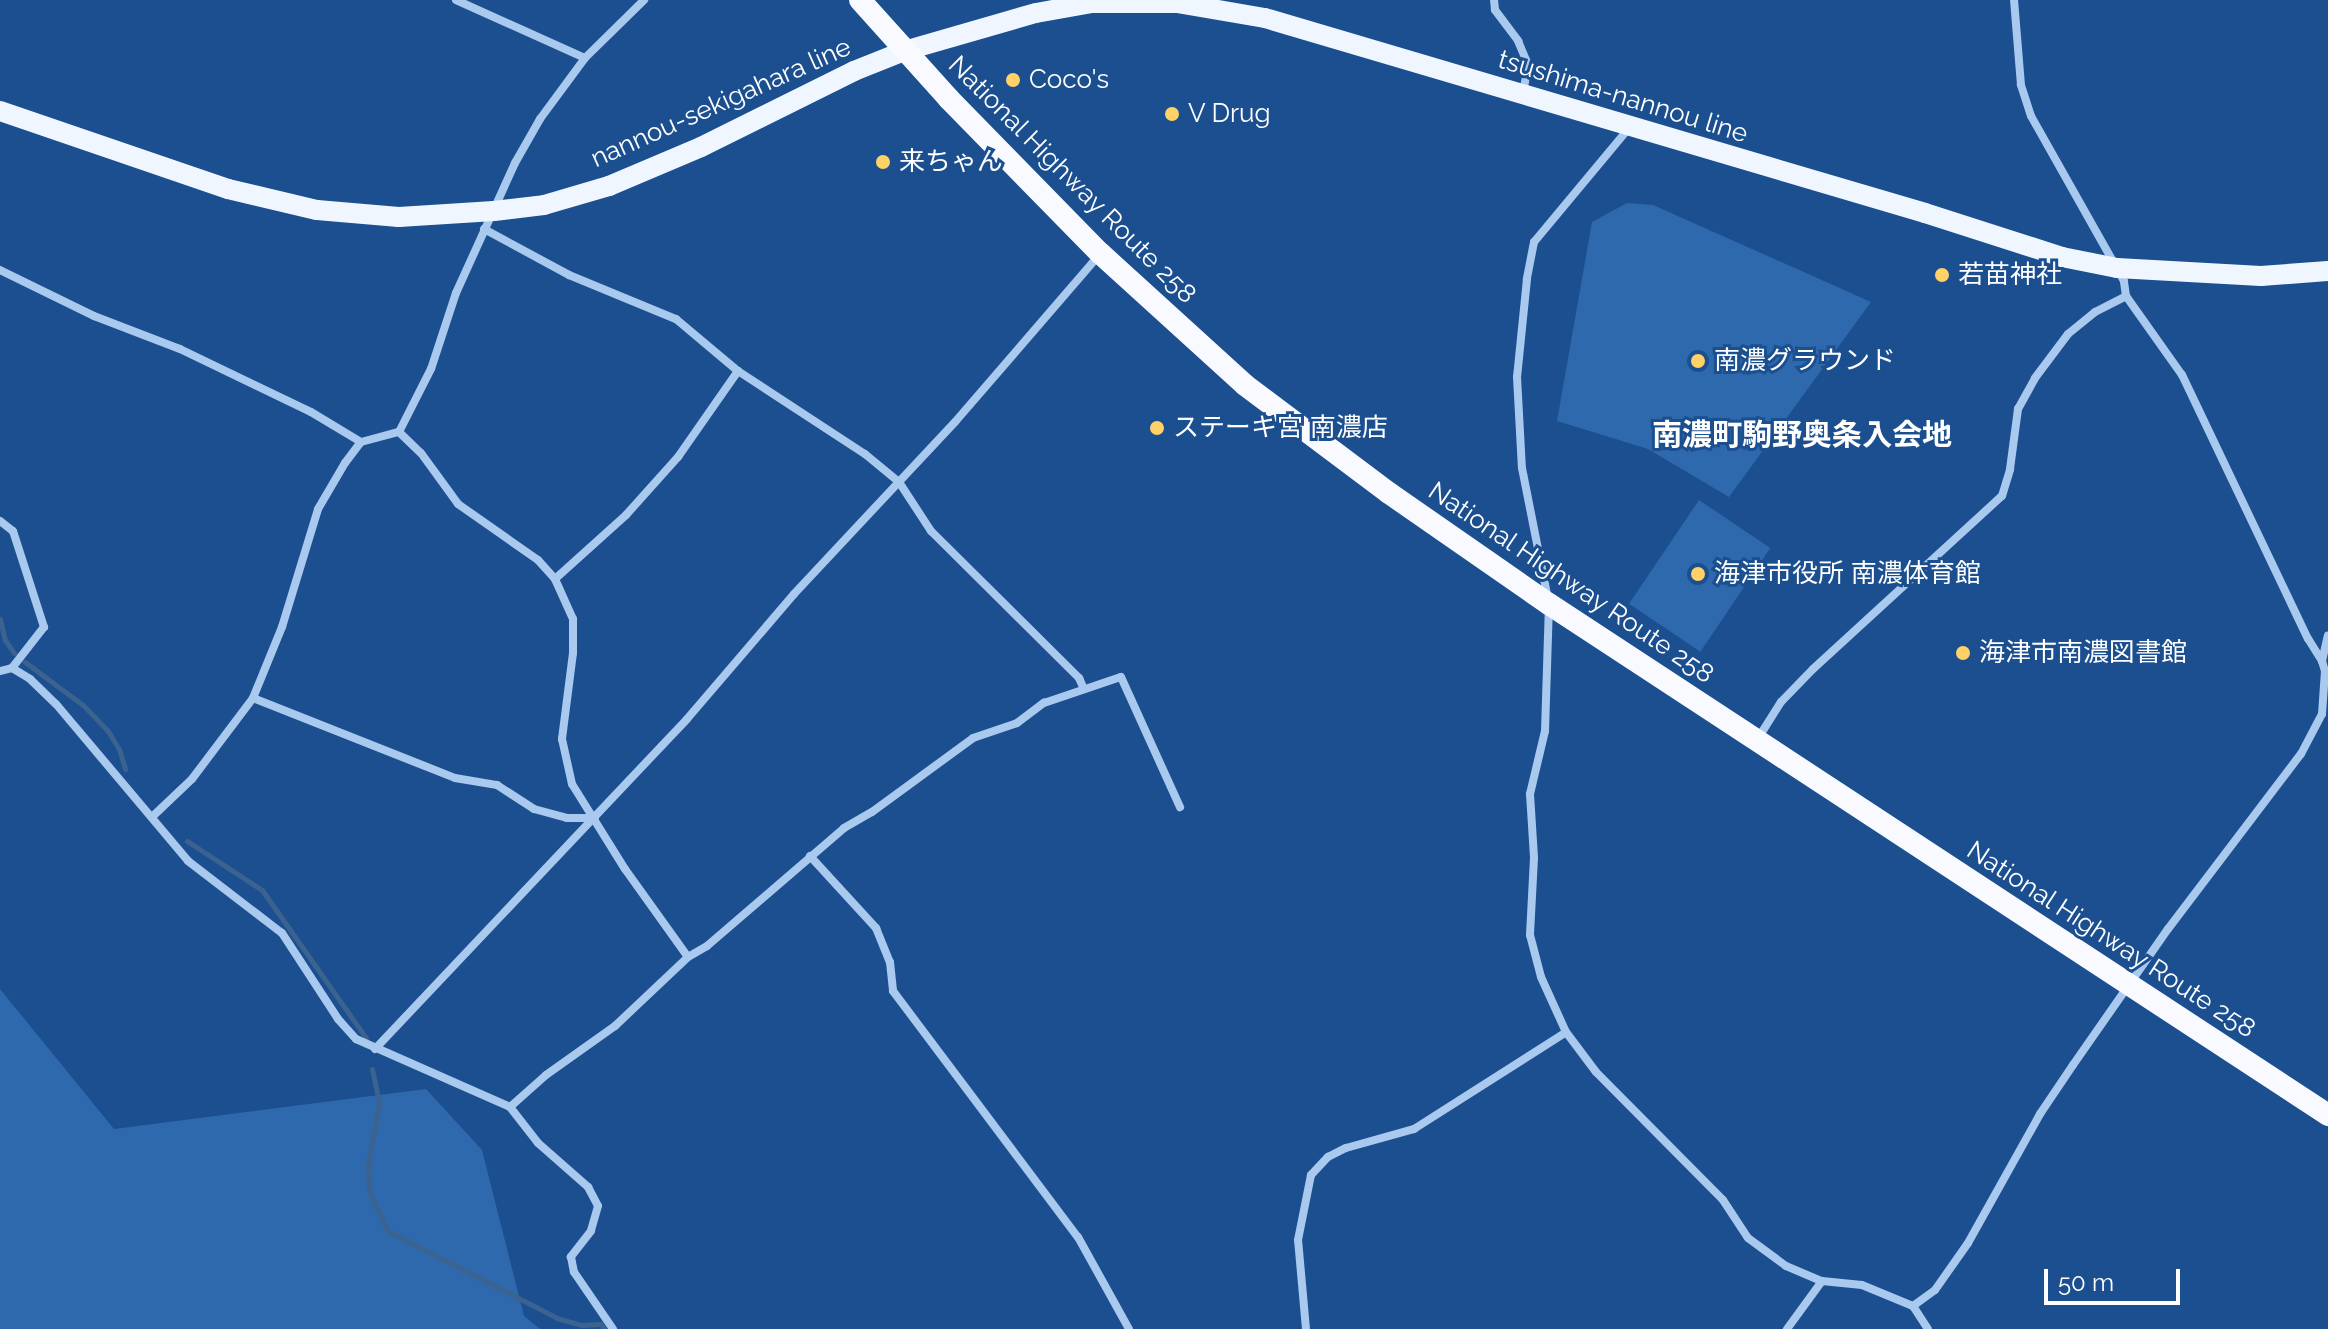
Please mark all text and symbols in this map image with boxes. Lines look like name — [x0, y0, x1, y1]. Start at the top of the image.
street label: nannou-sekigahara line — [586, 32, 856, 174]
street label: tsushima-nannou line — [1494, 44, 1752, 150]
street label: National Highway Route 258 — [941, 49, 1203, 311]
place label: Coco's — [1029, 64, 1109, 96]
marker: Coco's — [1004, 71, 1022, 89]
place label: V Drug — [1188, 98, 1272, 130]
marker: V Drug — [1163, 105, 1181, 123]
place label: 来ちゃん — [899, 146, 1003, 178]
marker: 来ちゃん — [874, 153, 892, 171]
place label: 若苗神社 — [1958, 259, 2062, 291]
marker: 若苗神社 — [1933, 266, 1951, 284]
place label: 南濃グラウンド — [1714, 345, 1896, 377]
marker: 南濃グラウンド — [1689, 352, 1707, 370]
place label: ステーキ宮 南濃店 — [1173, 412, 1388, 444]
district label: 南濃町駒野奥条入会地 — [1652, 417, 1952, 453]
marker: ステーキ宮 南濃店 — [1148, 419, 1166, 437]
street label: National Highway Route 258 — [1422, 475, 1720, 691]
place label: 海津市役所 南濃体育館 — [1714, 558, 1981, 590]
marker: 海津市役所 南濃体育館 — [1689, 565, 1707, 583]
place label: 海津市南濃図書館 — [1979, 637, 2187, 669]
marker: 海津市南濃図書館 — [1954, 644, 1972, 662]
street label: National Highway Route 258 — [1960, 835, 2262, 1045]
scale bar — [2048, 1253, 2184, 1303]
text: 50 m — [2058, 1268, 2114, 1297]

